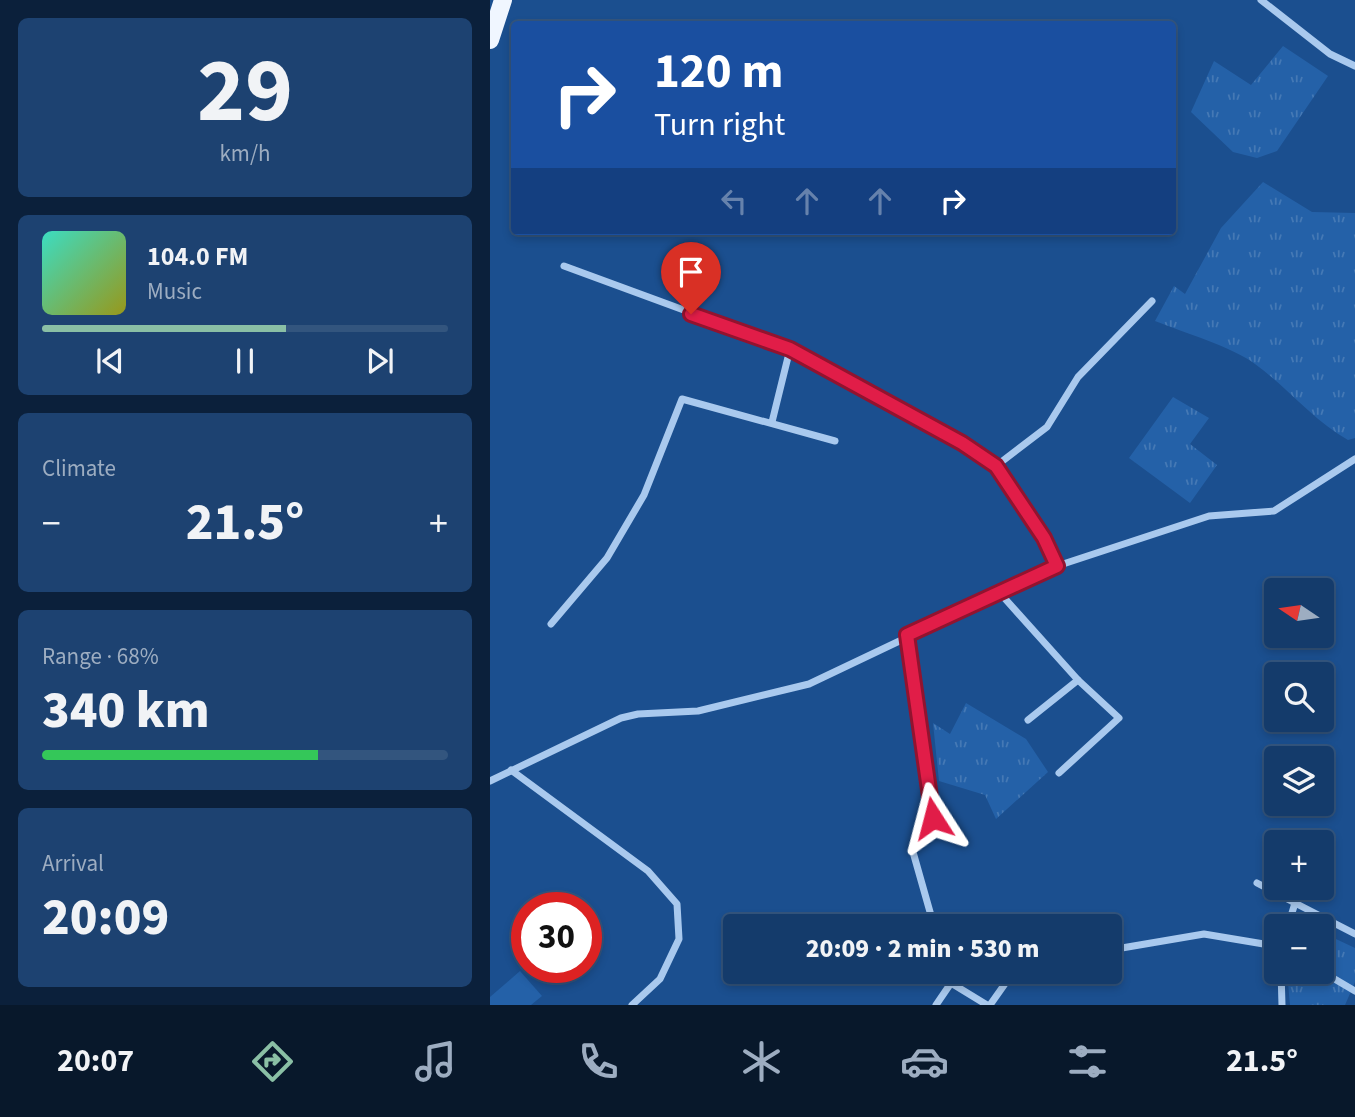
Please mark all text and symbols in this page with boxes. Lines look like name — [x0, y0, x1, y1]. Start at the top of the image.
text: 29 — [197, 27, 293, 156]
text: 120 m — [654, 37, 783, 107]
icon: right — [539, 49, 630, 140]
text: Turn right — [654, 102, 785, 148]
text: km/h — [219, 137, 271, 170]
icon: left — [715, 182, 753, 220]
icon: ahead — [788, 182, 826, 220]
icon: ahead — [861, 182, 899, 220]
icon: right — [934, 182, 972, 220]
text: 104.0 FM — [147, 238, 248, 275]
pin — [661, 242, 721, 314]
icon: arrive — [672, 253, 710, 291]
text: Music — [147, 275, 202, 308]
icon: previous — [91, 342, 129, 380]
icon: pause — [226, 342, 264, 380]
icon: next — [361, 342, 399, 380]
text: Climate — [42, 452, 116, 485]
text: 21.5° — [186, 486, 304, 560]
text: − — [42, 497, 61, 551]
text: + — [429, 497, 448, 551]
north arrow — [1264, 578, 1334, 648]
map controls — [1264, 578, 1334, 984]
text: Range · 68% — [42, 640, 159, 673]
button: search — [1264, 662, 1334, 732]
text: 340 km — [42, 674, 210, 748]
button: layers — [1264, 746, 1334, 816]
position arrow — [896, 781, 970, 855]
button: + — [1264, 830, 1334, 900]
text: Arrival — [42, 847, 104, 880]
text: 20:09 — [42, 881, 169, 955]
speed limit sign: 30 — [511, 892, 602, 983]
button: − — [1264, 914, 1334, 984]
text: 20:09 · 2 min · 530 m — [806, 930, 1039, 967]
icon: directions — [248, 1037, 297, 1086]
icon: music — [411, 1037, 460, 1086]
icon: phone — [574, 1037, 623, 1086]
icon: climate — [737, 1037, 786, 1086]
icon: car — [900, 1037, 949, 1086]
icon: filters — [1063, 1037, 1112, 1086]
text: 20:07 — [57, 1038, 134, 1084]
text: 21.5° — [1226, 1038, 1298, 1084]

